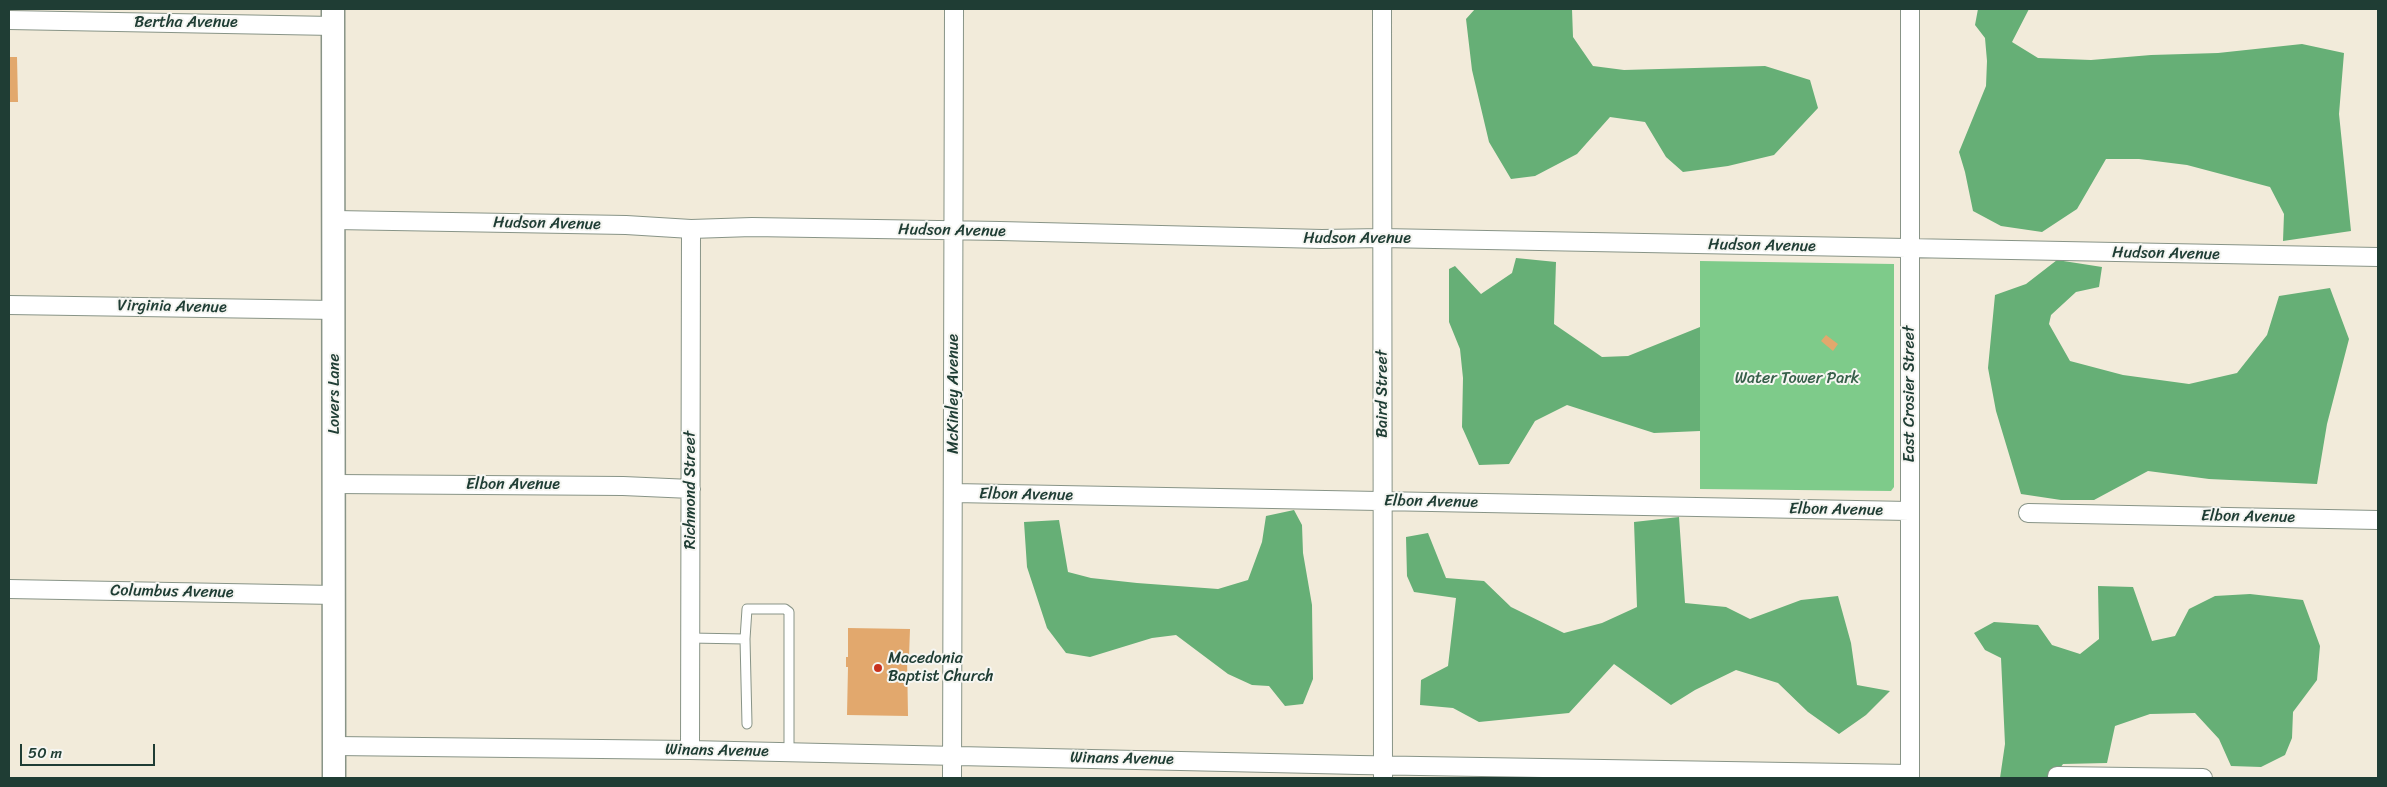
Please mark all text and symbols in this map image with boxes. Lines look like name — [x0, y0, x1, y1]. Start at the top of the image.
street label: Bertha Avenue — [134, 13, 238, 33]
street label: Hudson Avenue — [493, 213, 601, 235]
street label: Hudson Avenue — [898, 220, 1006, 242]
street label: Hudson Avenue — [1303, 229, 1411, 249]
street label: Hudson Avenue — [1708, 235, 1816, 257]
street label: Hudson Avenue — [2112, 243, 2220, 265]
street label: Virginia Avenue — [117, 296, 227, 318]
street label: East Crosier Street — [1900, 326, 1920, 462]
street label: McKinley Avenue — [944, 334, 964, 454]
street label: Baird Street — [1373, 350, 1393, 438]
street label: Lovers Lane — [325, 354, 345, 434]
park label: Water Tower Park — [1735, 369, 1859, 389]
street label: Richmond Street — [681, 431, 701, 549]
street label: Elbon Avenue — [466, 475, 560, 495]
street label: Elbon Avenue — [979, 485, 1073, 505]
street label: Elbon Avenue — [1384, 492, 1478, 512]
street label: Elbon Avenue — [1789, 500, 1883, 520]
street label: Elbon Avenue — [2201, 507, 2295, 527]
street label: Columbus Avenue — [110, 581, 234, 603]
place label: Macedonia Baptist Church — [888, 649, 994, 687]
marker: Macedonia Baptist Church — [872, 662, 884, 674]
scale bar — [22, 734, 158, 766]
text: 50 m — [28, 740, 62, 766]
street label: Winans Avenue — [665, 740, 769, 762]
street label: Winans Avenue — [1070, 748, 1174, 770]

